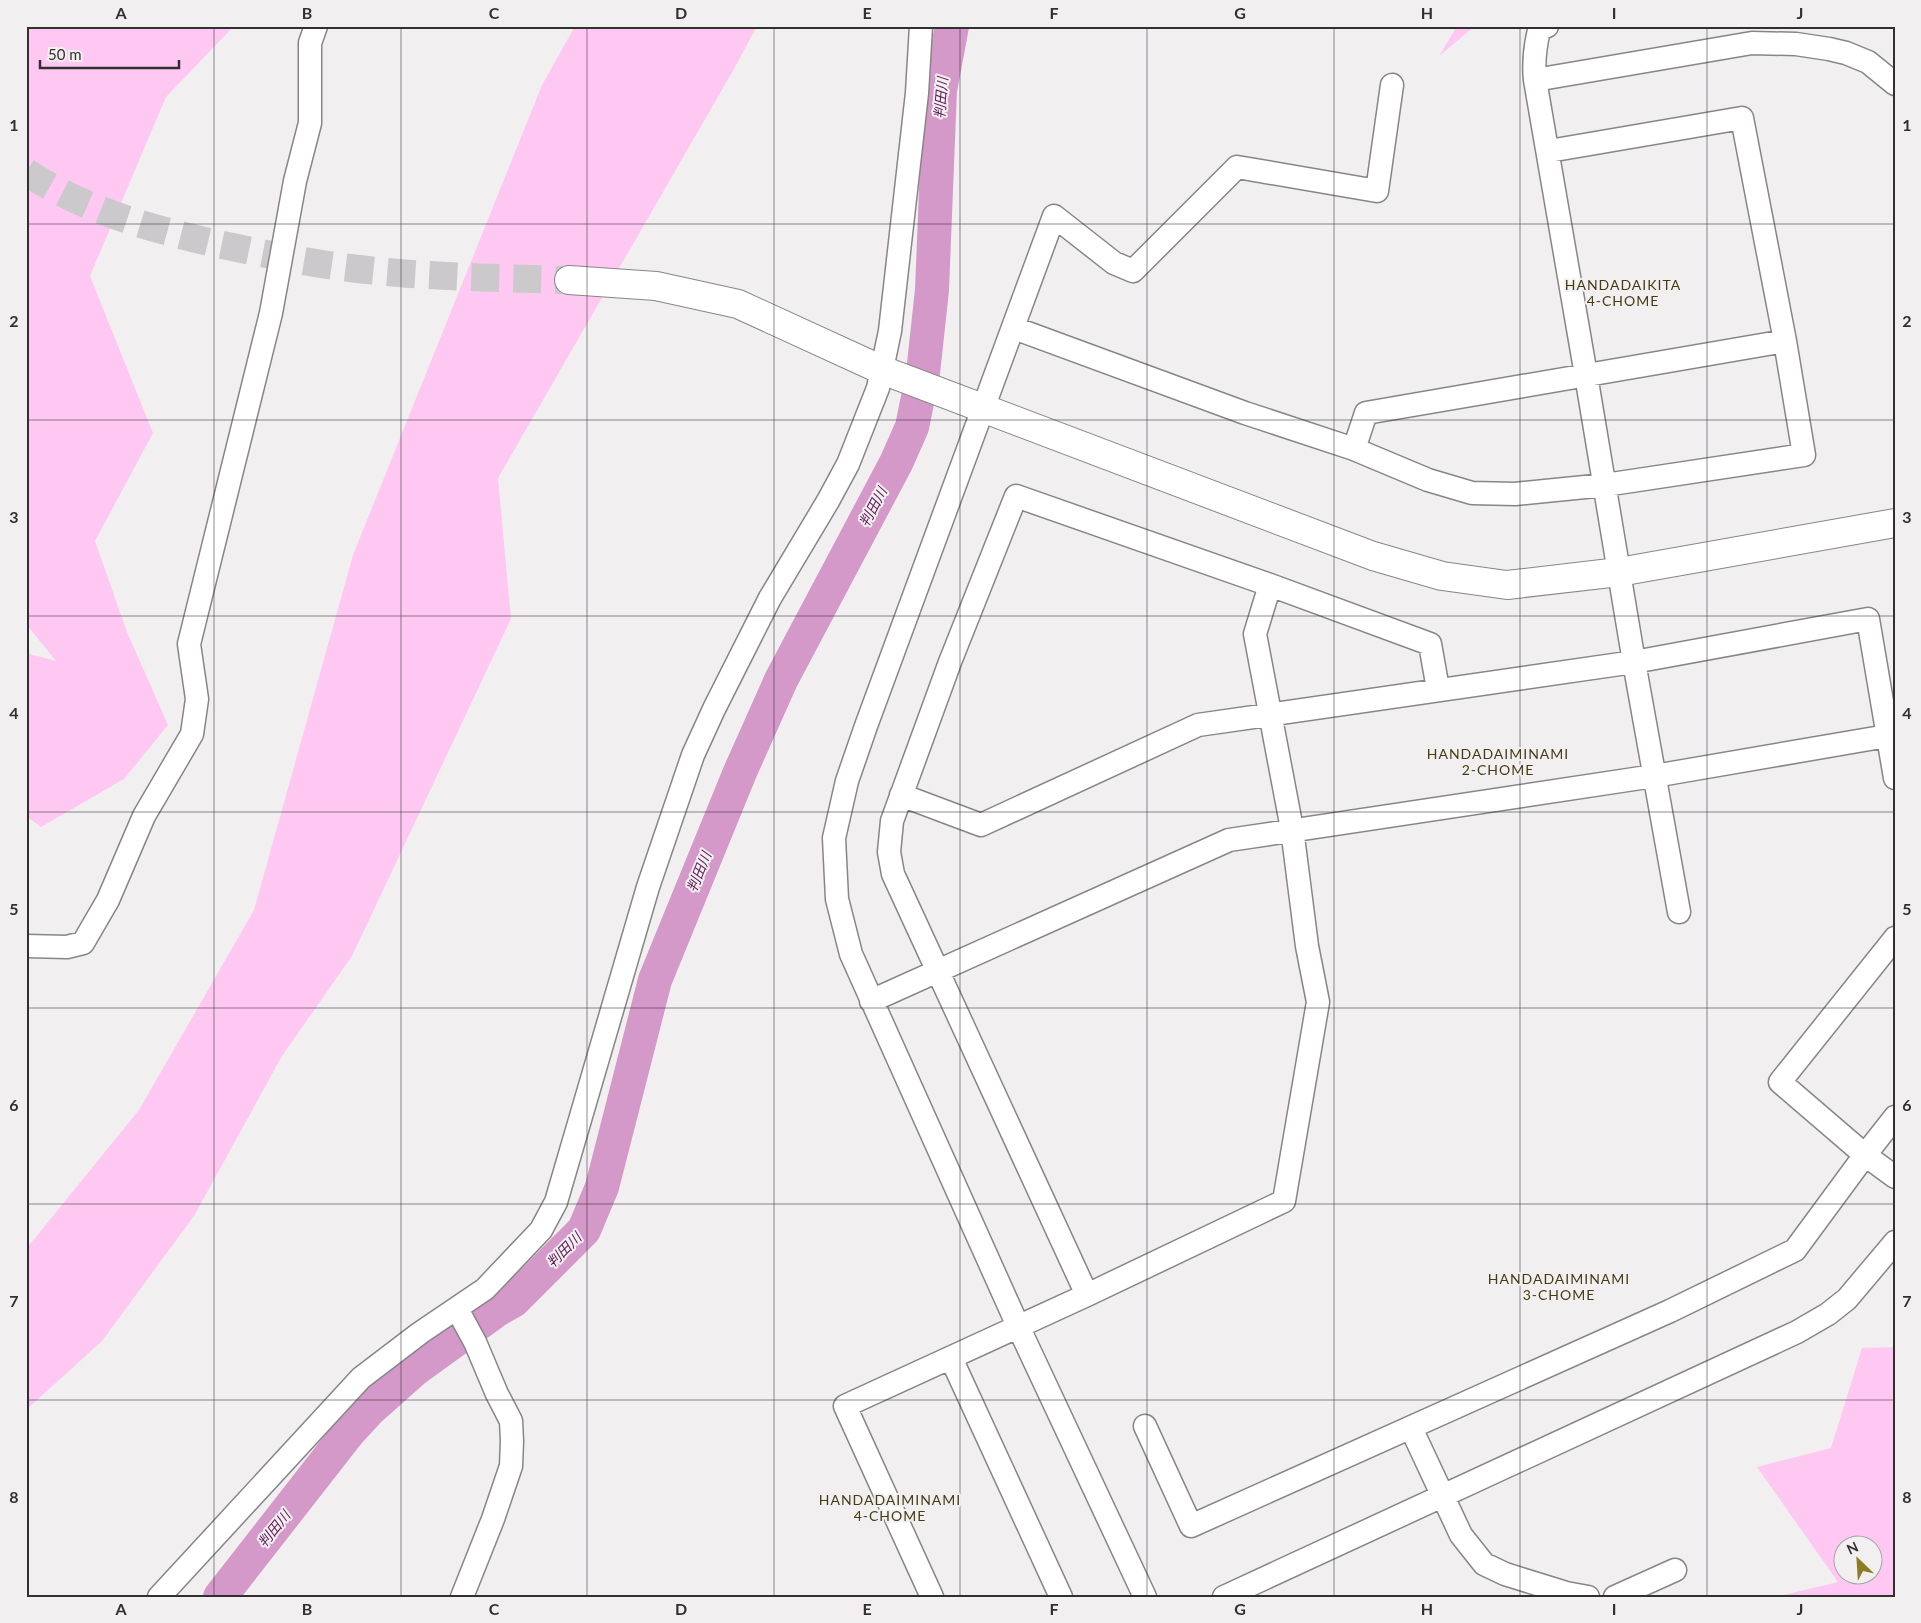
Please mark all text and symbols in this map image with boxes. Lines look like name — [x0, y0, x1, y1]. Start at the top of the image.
text: A — [114, 3, 127, 22]
text: B — [302, 3, 312, 22]
text: C — [489, 3, 500, 22]
text: D — [675, 3, 687, 22]
text: E — [862, 3, 872, 22]
text: F — [1049, 3, 1059, 22]
text: G — [1234, 3, 1246, 22]
text: H — [1421, 3, 1433, 22]
text: I — [1612, 3, 1616, 22]
text: J — [1797, 3, 1803, 22]
scale bar — [40, 38, 179, 70]
text: 50 m — [48, 45, 82, 63]
water label: 判田川 — [930, 74, 951, 120]
text: 1 — [9, 115, 19, 134]
text: 1 — [1902, 115, 1912, 134]
district label: HANDADAIKITA 4-CHOME — [1565, 276, 1681, 309]
text: 2 — [9, 311, 19, 330]
text: 2 — [1902, 311, 1912, 330]
water label: 判田川 — [855, 482, 891, 529]
text: 3 — [9, 507, 19, 526]
text: 3 — [1902, 507, 1912, 526]
text: 4 — [9, 703, 19, 722]
text: 4 — [1902, 703, 1912, 722]
district label: HANDADAIMINAMI 2-CHOME — [1427, 745, 1569, 778]
water label: 判田川 — [683, 847, 715, 894]
text: 5 — [9, 899, 19, 918]
text: 5 — [1902, 899, 1912, 918]
text: 6 — [9, 1095, 19, 1114]
text: 6 — [1902, 1095, 1912, 1114]
water label: 判田川 — [543, 1227, 586, 1271]
district label: HANDADAIMINAMI 3-CHOME — [1488, 1270, 1630, 1303]
text: 7 — [9, 1291, 19, 1310]
text: 7 — [1902, 1291, 1912, 1310]
text: 8 — [9, 1487, 19, 1506]
text: 8 — [1902, 1487, 1912, 1506]
district label: HANDADAIMINAMI 4-CHOME — [819, 1491, 961, 1524]
water label: 判田川 — [254, 1505, 295, 1550]
north arrow — [1834, 1536, 1884, 1586]
text: N — [1844, 1538, 1861, 1558]
text: A — [114, 1599, 127, 1618]
text: B — [302, 1599, 312, 1618]
text: C — [489, 1599, 500, 1618]
text: D — [675, 1599, 687, 1618]
text: E — [862, 1599, 872, 1618]
text: F — [1049, 1599, 1059, 1618]
text: G — [1234, 1599, 1246, 1618]
text: H — [1421, 1599, 1433, 1618]
text: I — [1612, 1599, 1616, 1618]
text: J — [1797, 1599, 1803, 1618]

